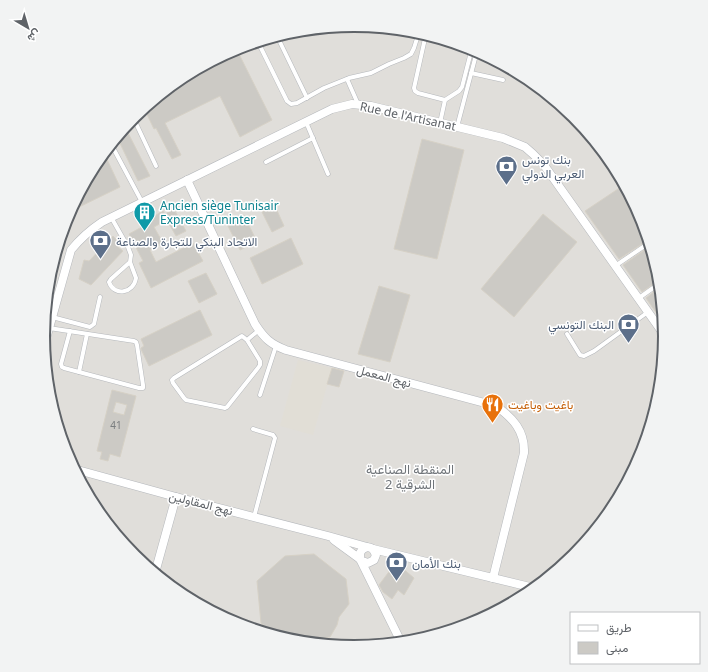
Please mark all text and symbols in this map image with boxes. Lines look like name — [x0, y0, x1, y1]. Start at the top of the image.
north arrow — [8, 8, 48, 48]
text: ش — [25, 26, 44, 46]
street label: Rue de l'Artisanat — [358, 97, 458, 135]
place label: بنك تونس العربي الدولي — [522, 151, 584, 184]
bank icon: بنك تونس العربي الدولي — [494, 153, 520, 186]
place label: Ancien siège Tunisair Express/Tuninter — [160, 197, 279, 228]
building icon: Ancien siège Tunisair Express/Tuninter — [132, 199, 158, 232]
bank icon: الاتحاد البنكي للتجارة والصناعة — [88, 228, 114, 261]
place label: الاتحاد البنكي للتجارة والصناعة — [116, 233, 257, 252]
bank icon: البنك التونسي — [616, 311, 642, 344]
place label: البنك التونسي — [548, 316, 614, 335]
street label: نهج المعمل — [355, 361, 413, 392]
restaurant icon: باغيت وباغيت — [479, 391, 505, 424]
place label: باغيت وباغيت — [508, 396, 573, 413]
house number: 41 — [110, 418, 122, 432]
district label: المنقطة الصناعية الشرقية 2 — [366, 460, 454, 493]
street label: نهج المقاولين — [167, 487, 235, 520]
bank icon: بنك الأمان — [383, 550, 409, 583]
place label: بنك الأمان — [412, 555, 461, 572]
legend — [570, 612, 700, 664]
text: طريق — [606, 619, 632, 636]
text: مبنى — [606, 639, 628, 656]

